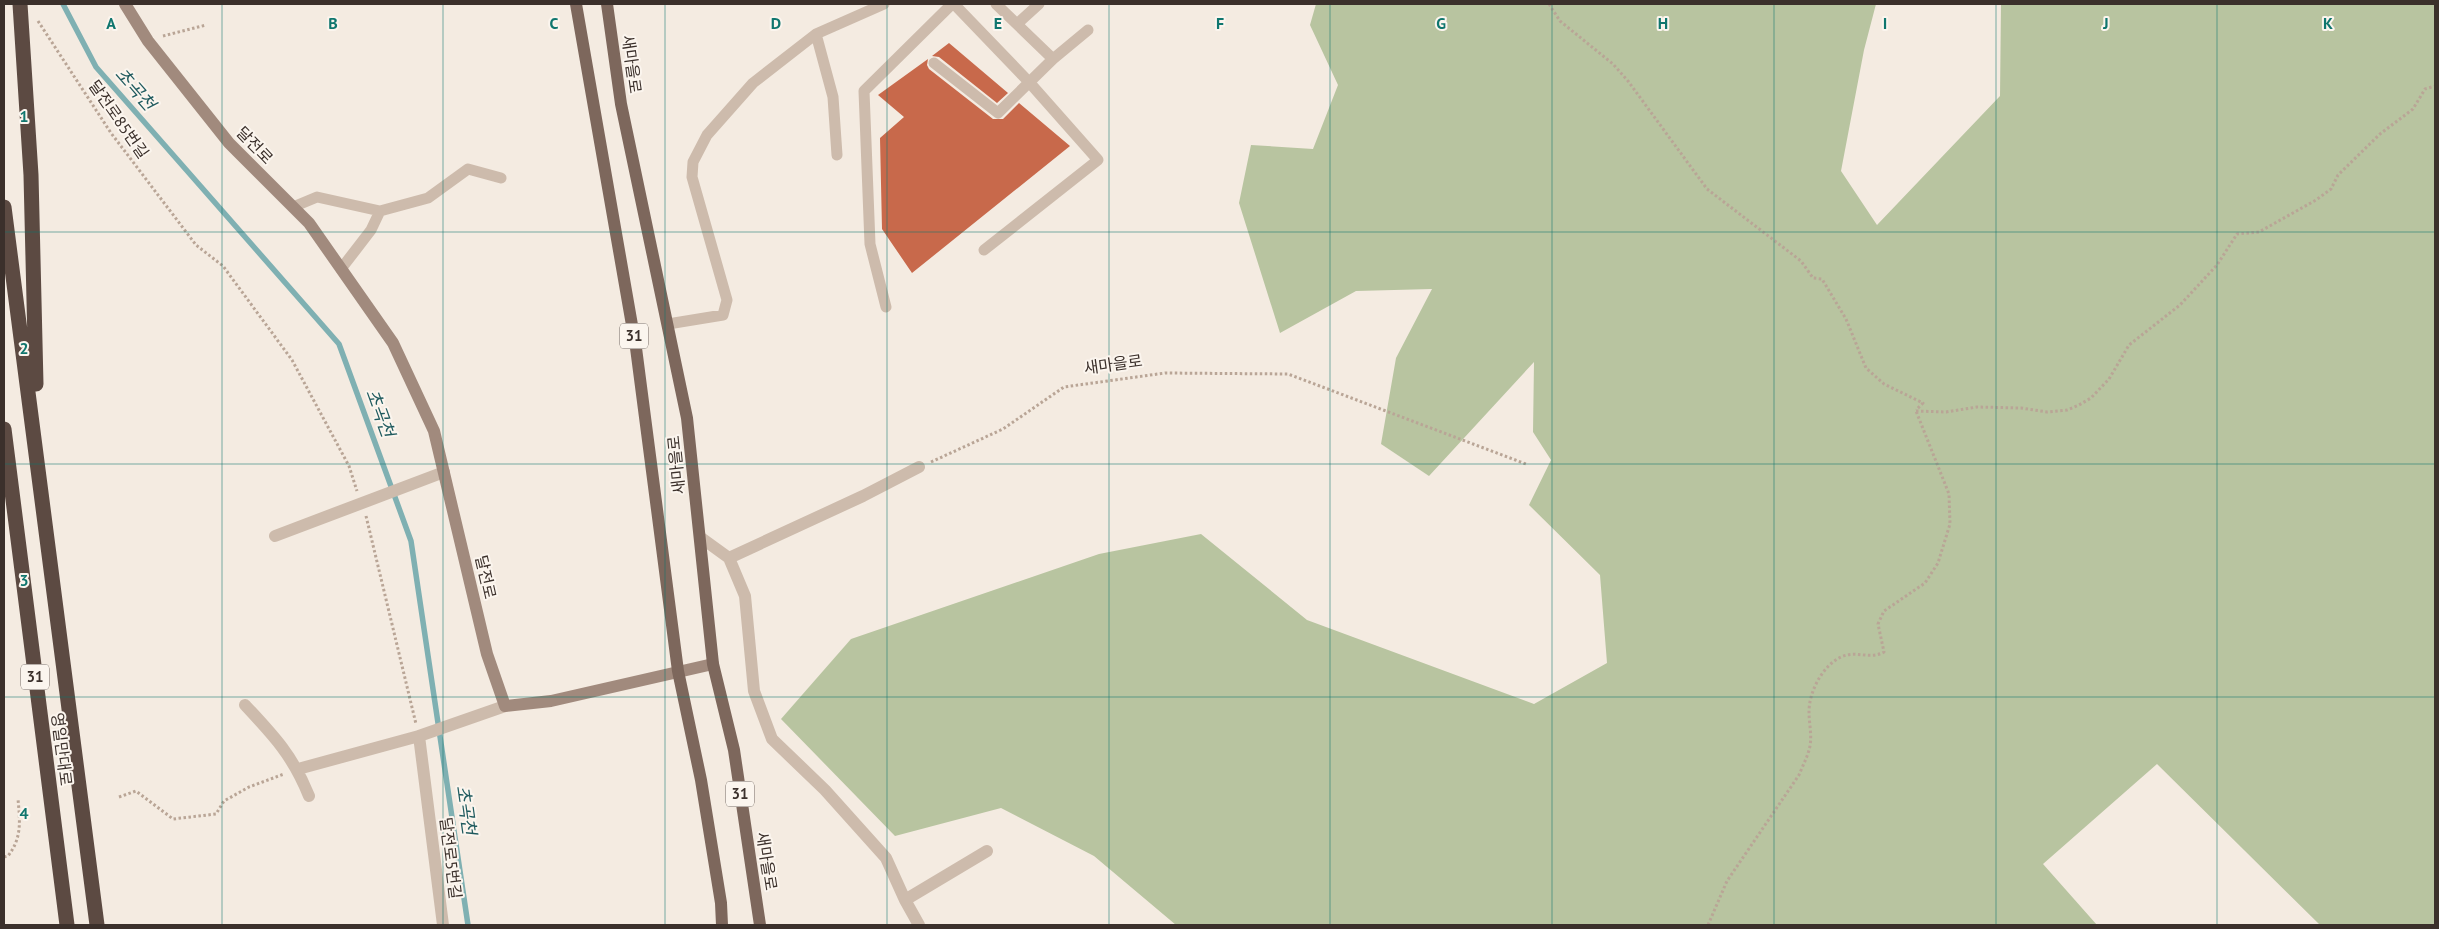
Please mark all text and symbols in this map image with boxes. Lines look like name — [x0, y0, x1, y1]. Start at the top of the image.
text: A — [106, 13, 116, 33]
text: B — [328, 13, 338, 33]
text: C — [550, 13, 559, 33]
text: D — [771, 13, 781, 33]
text: E — [994, 13, 1002, 33]
text: F — [1216, 13, 1224, 33]
text: G — [1436, 13, 1446, 33]
text: H — [1658, 13, 1668, 33]
text: I — [1883, 13, 1887, 33]
text: J — [2102, 13, 2109, 33]
text: K — [2323, 13, 2333, 33]
street label: 새마을로 — [618, 33, 646, 95]
water label: 초곡천 — [110, 62, 162, 117]
street label: 달전로85번길 — [85, 76, 153, 162]
text: 1 — [19, 106, 29, 126]
street label: 달전로 — [232, 122, 278, 168]
road number: 31 — [620, 324, 648, 348]
text: 2 — [19, 338, 29, 358]
street label: 새마을로 — [1082, 350, 1144, 378]
water label: 초곡천 — [361, 386, 401, 442]
street label: 새마을로 — [663, 434, 689, 495]
street label: 달전로 — [471, 553, 501, 601]
text: 3 — [19, 570, 29, 590]
road number: 31 — [21, 664, 49, 690]
street label: 영일만대로 — [48, 711, 76, 787]
road number: 31 — [726, 782, 754, 806]
water label: 초곡천 — [452, 784, 482, 839]
text: 4 — [19, 803, 29, 823]
street label: 달전로5번길 — [436, 816, 466, 900]
street label: 새마을로 — [753, 830, 782, 892]

